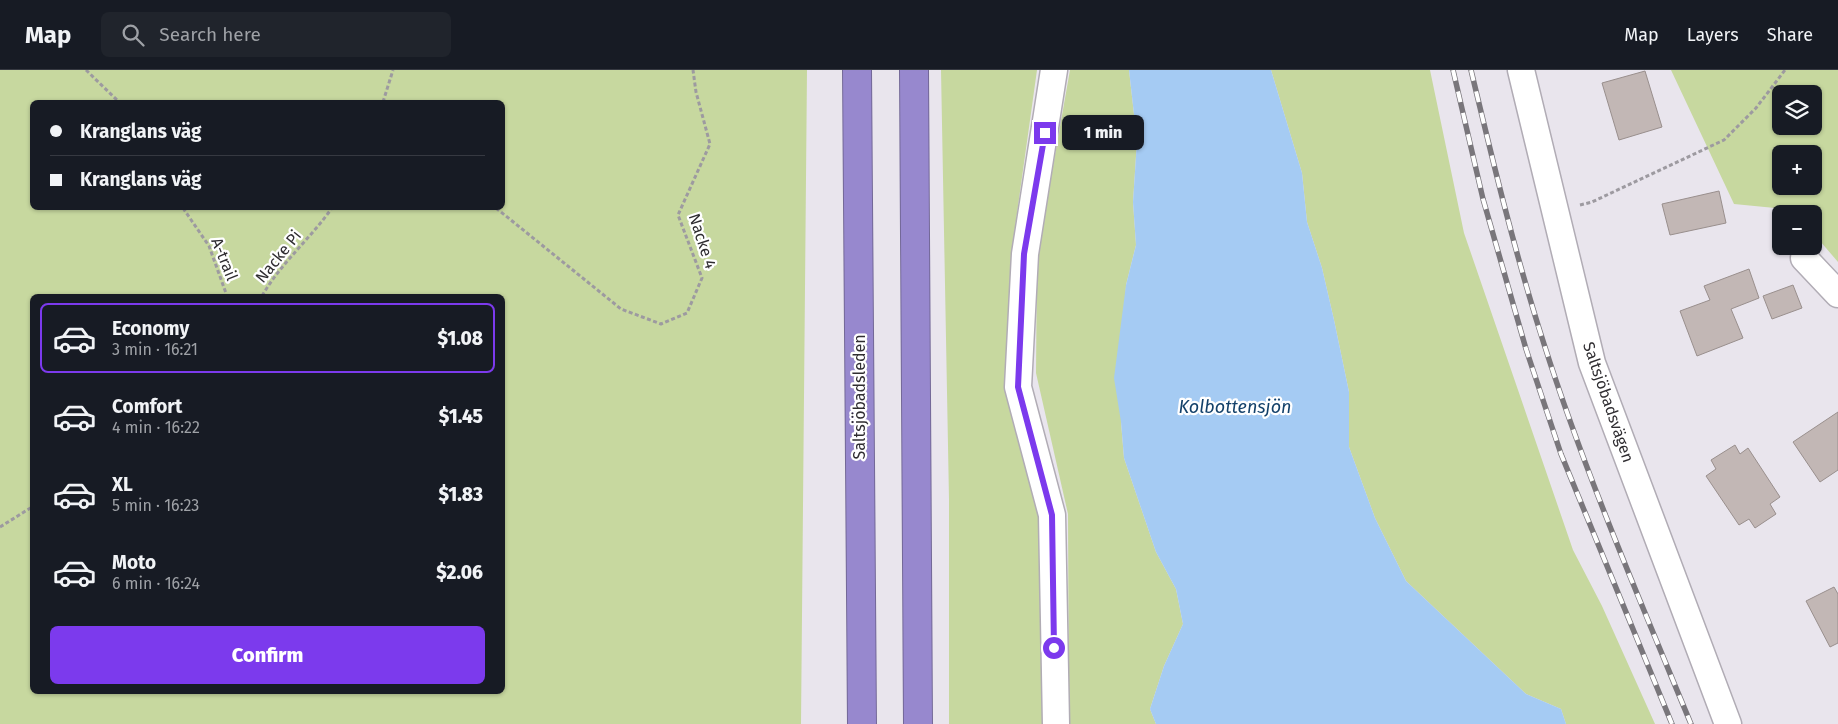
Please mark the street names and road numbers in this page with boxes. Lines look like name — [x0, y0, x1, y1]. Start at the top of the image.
street label: Nacke 4 — [685, 211, 720, 272]
street label: Nacke Pi — [251, 226, 305, 286]
street label: A-trail — [207, 235, 242, 284]
street label: Saltsjöbadsleden — [850, 334, 869, 460]
street label: Saltsjöbadsvägen — [1579, 339, 1638, 465]

